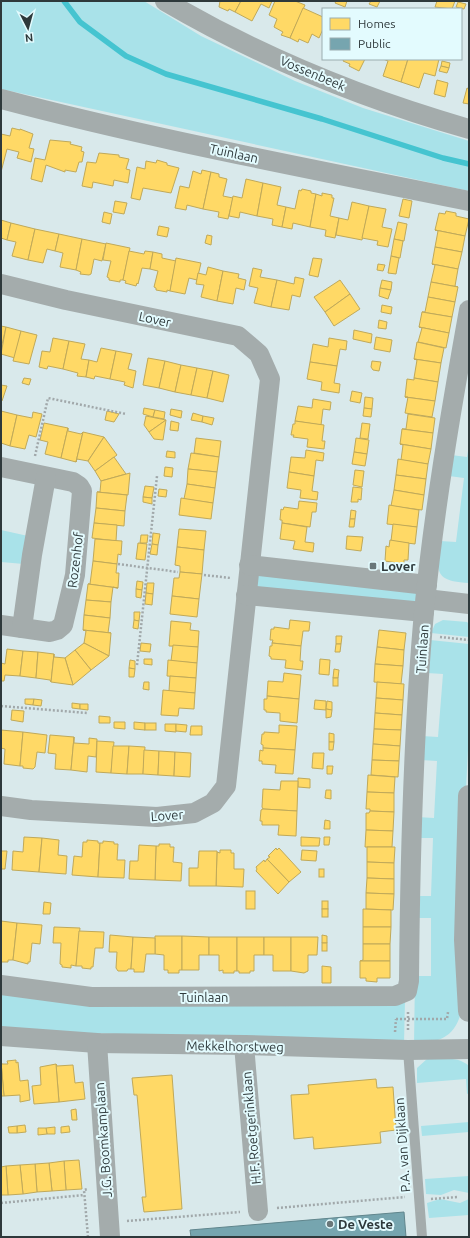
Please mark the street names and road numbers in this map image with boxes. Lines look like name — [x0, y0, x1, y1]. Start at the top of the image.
street label: Vossenbeek — [278, 53, 348, 93]
street label: Tuinlaan — [209, 141, 259, 165]
street label: Lover — [138, 309, 172, 329]
street label: Rozenhof — [65, 531, 85, 589]
street label: Tuinlaan — [413, 624, 431, 674]
street label: Lover — [150, 807, 184, 823]
street label: Tuinlaan — [179, 990, 229, 1004]
street label: Mekkelhorstweg — [186, 1038, 284, 1054]
street label: H.F. Roetgerinklaan — [239, 1071, 263, 1185]
street label: J.G. Boomkamplaan — [92, 1082, 114, 1198]
street label: P.A. van Dijklaan — [392, 1097, 412, 1193]

